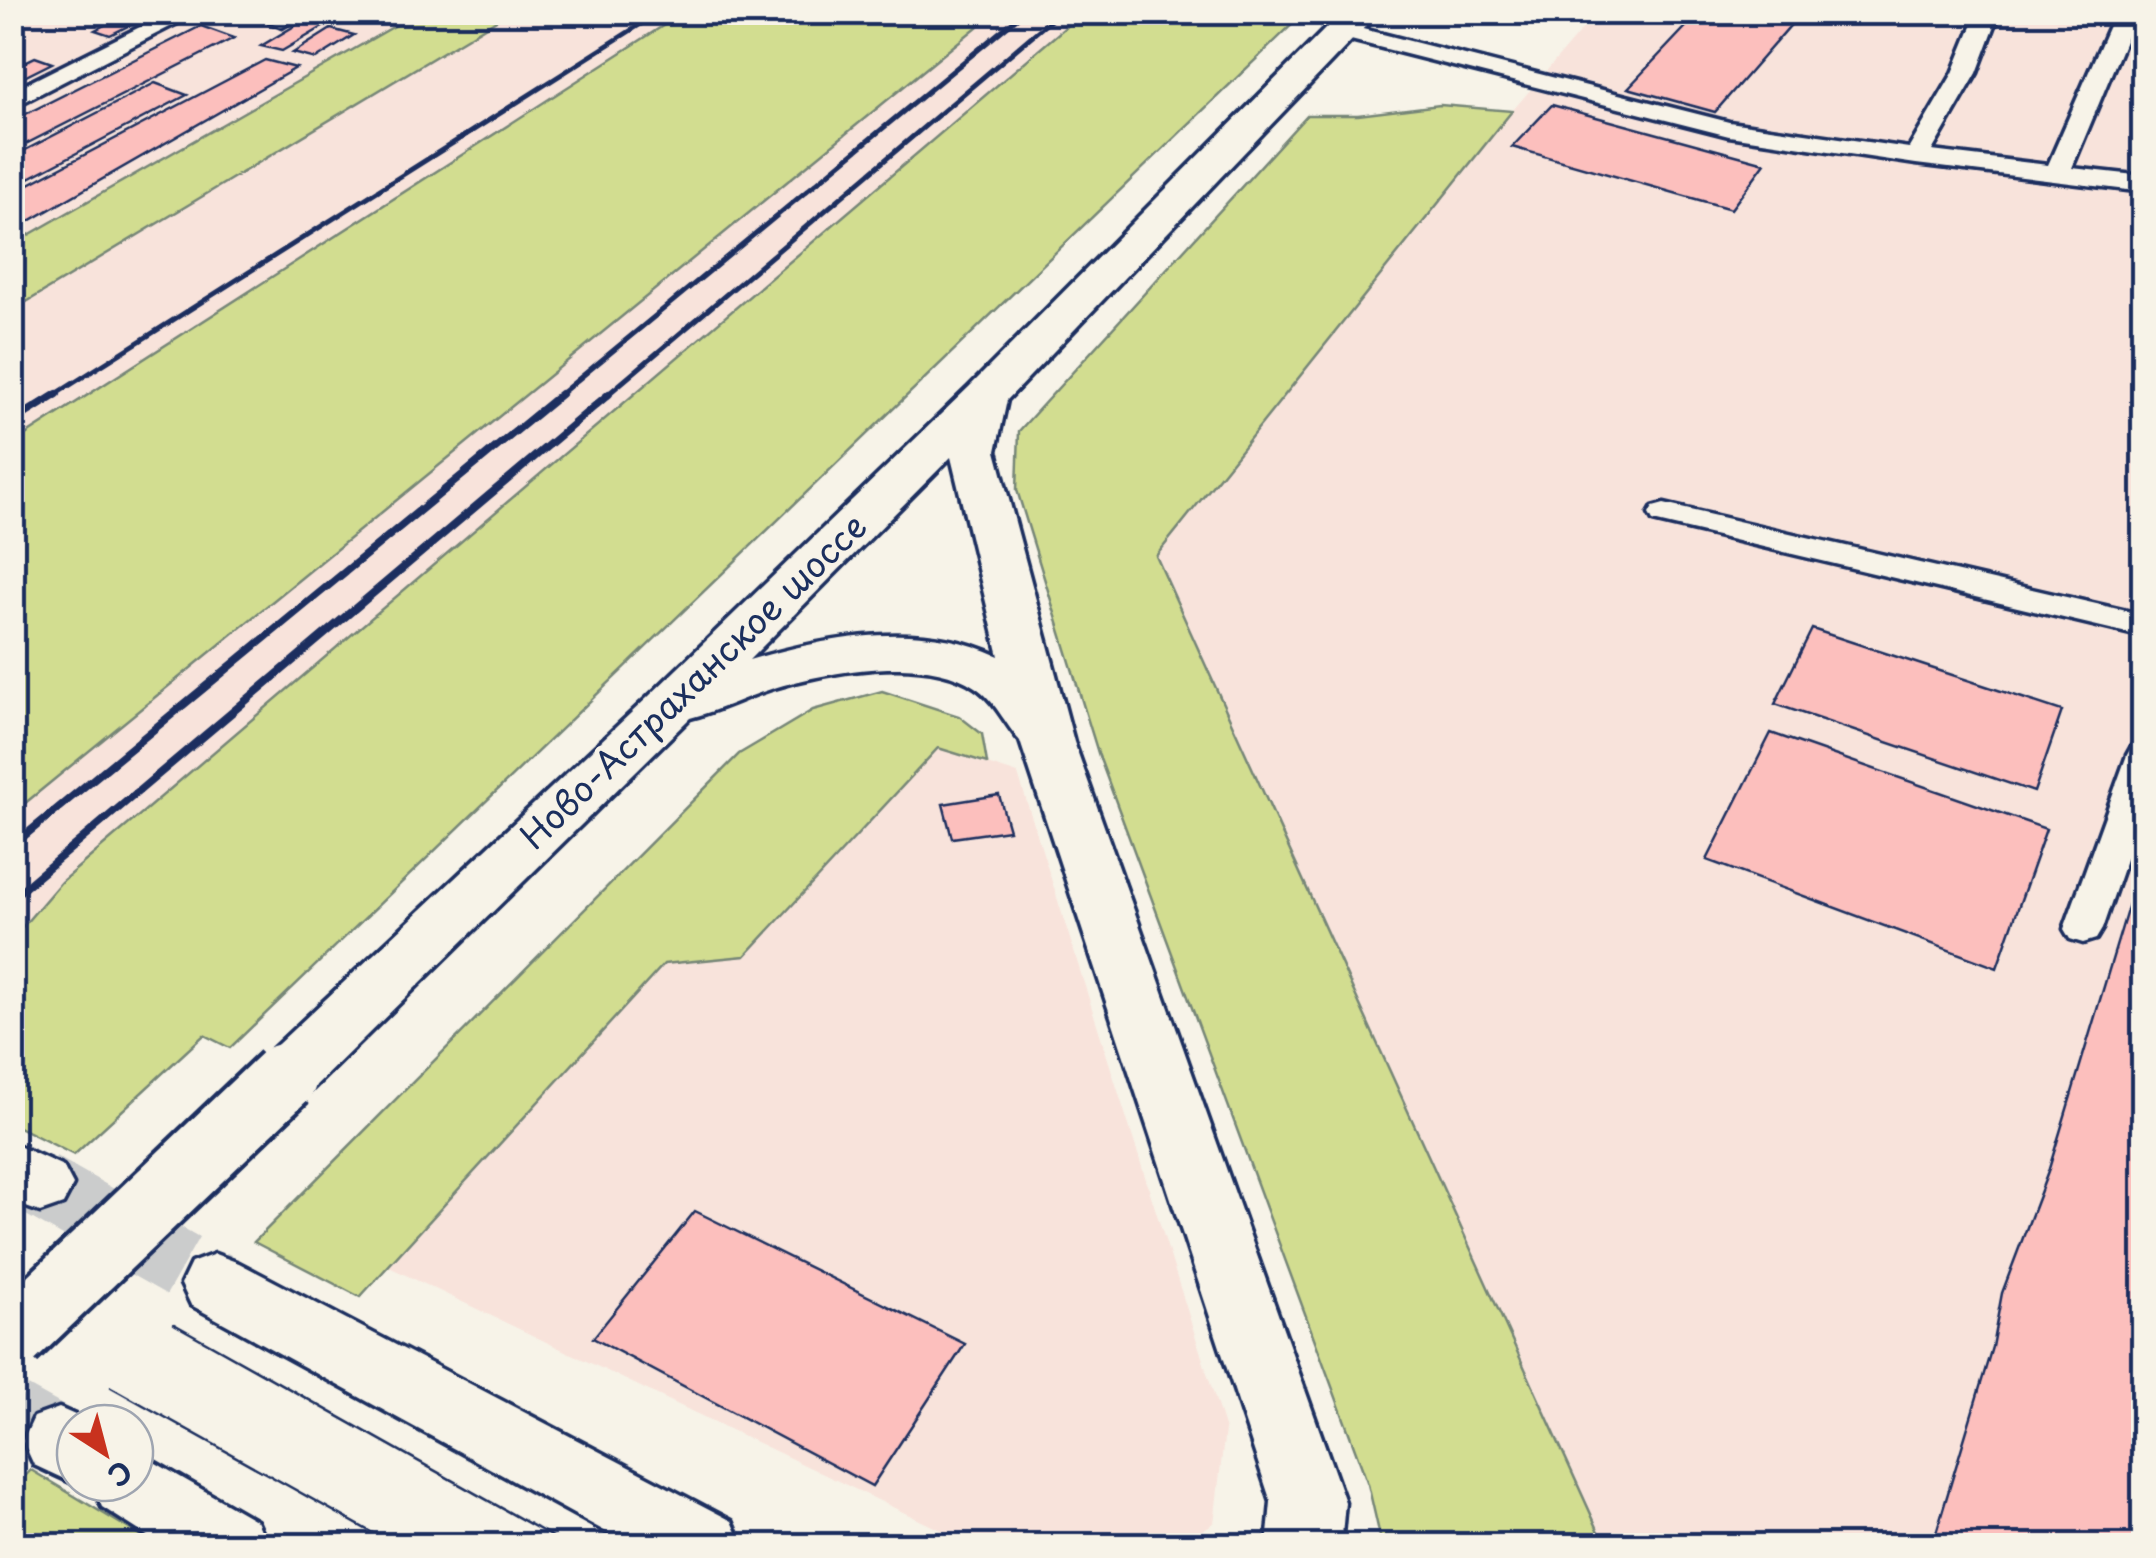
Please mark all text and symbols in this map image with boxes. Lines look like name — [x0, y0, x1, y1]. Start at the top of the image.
street label: Ново-Астраханское шоссе — [507, 500, 878, 861]
north arrow — [55, 1403, 155, 1503]
text: С — [99, 1451, 142, 1498]

